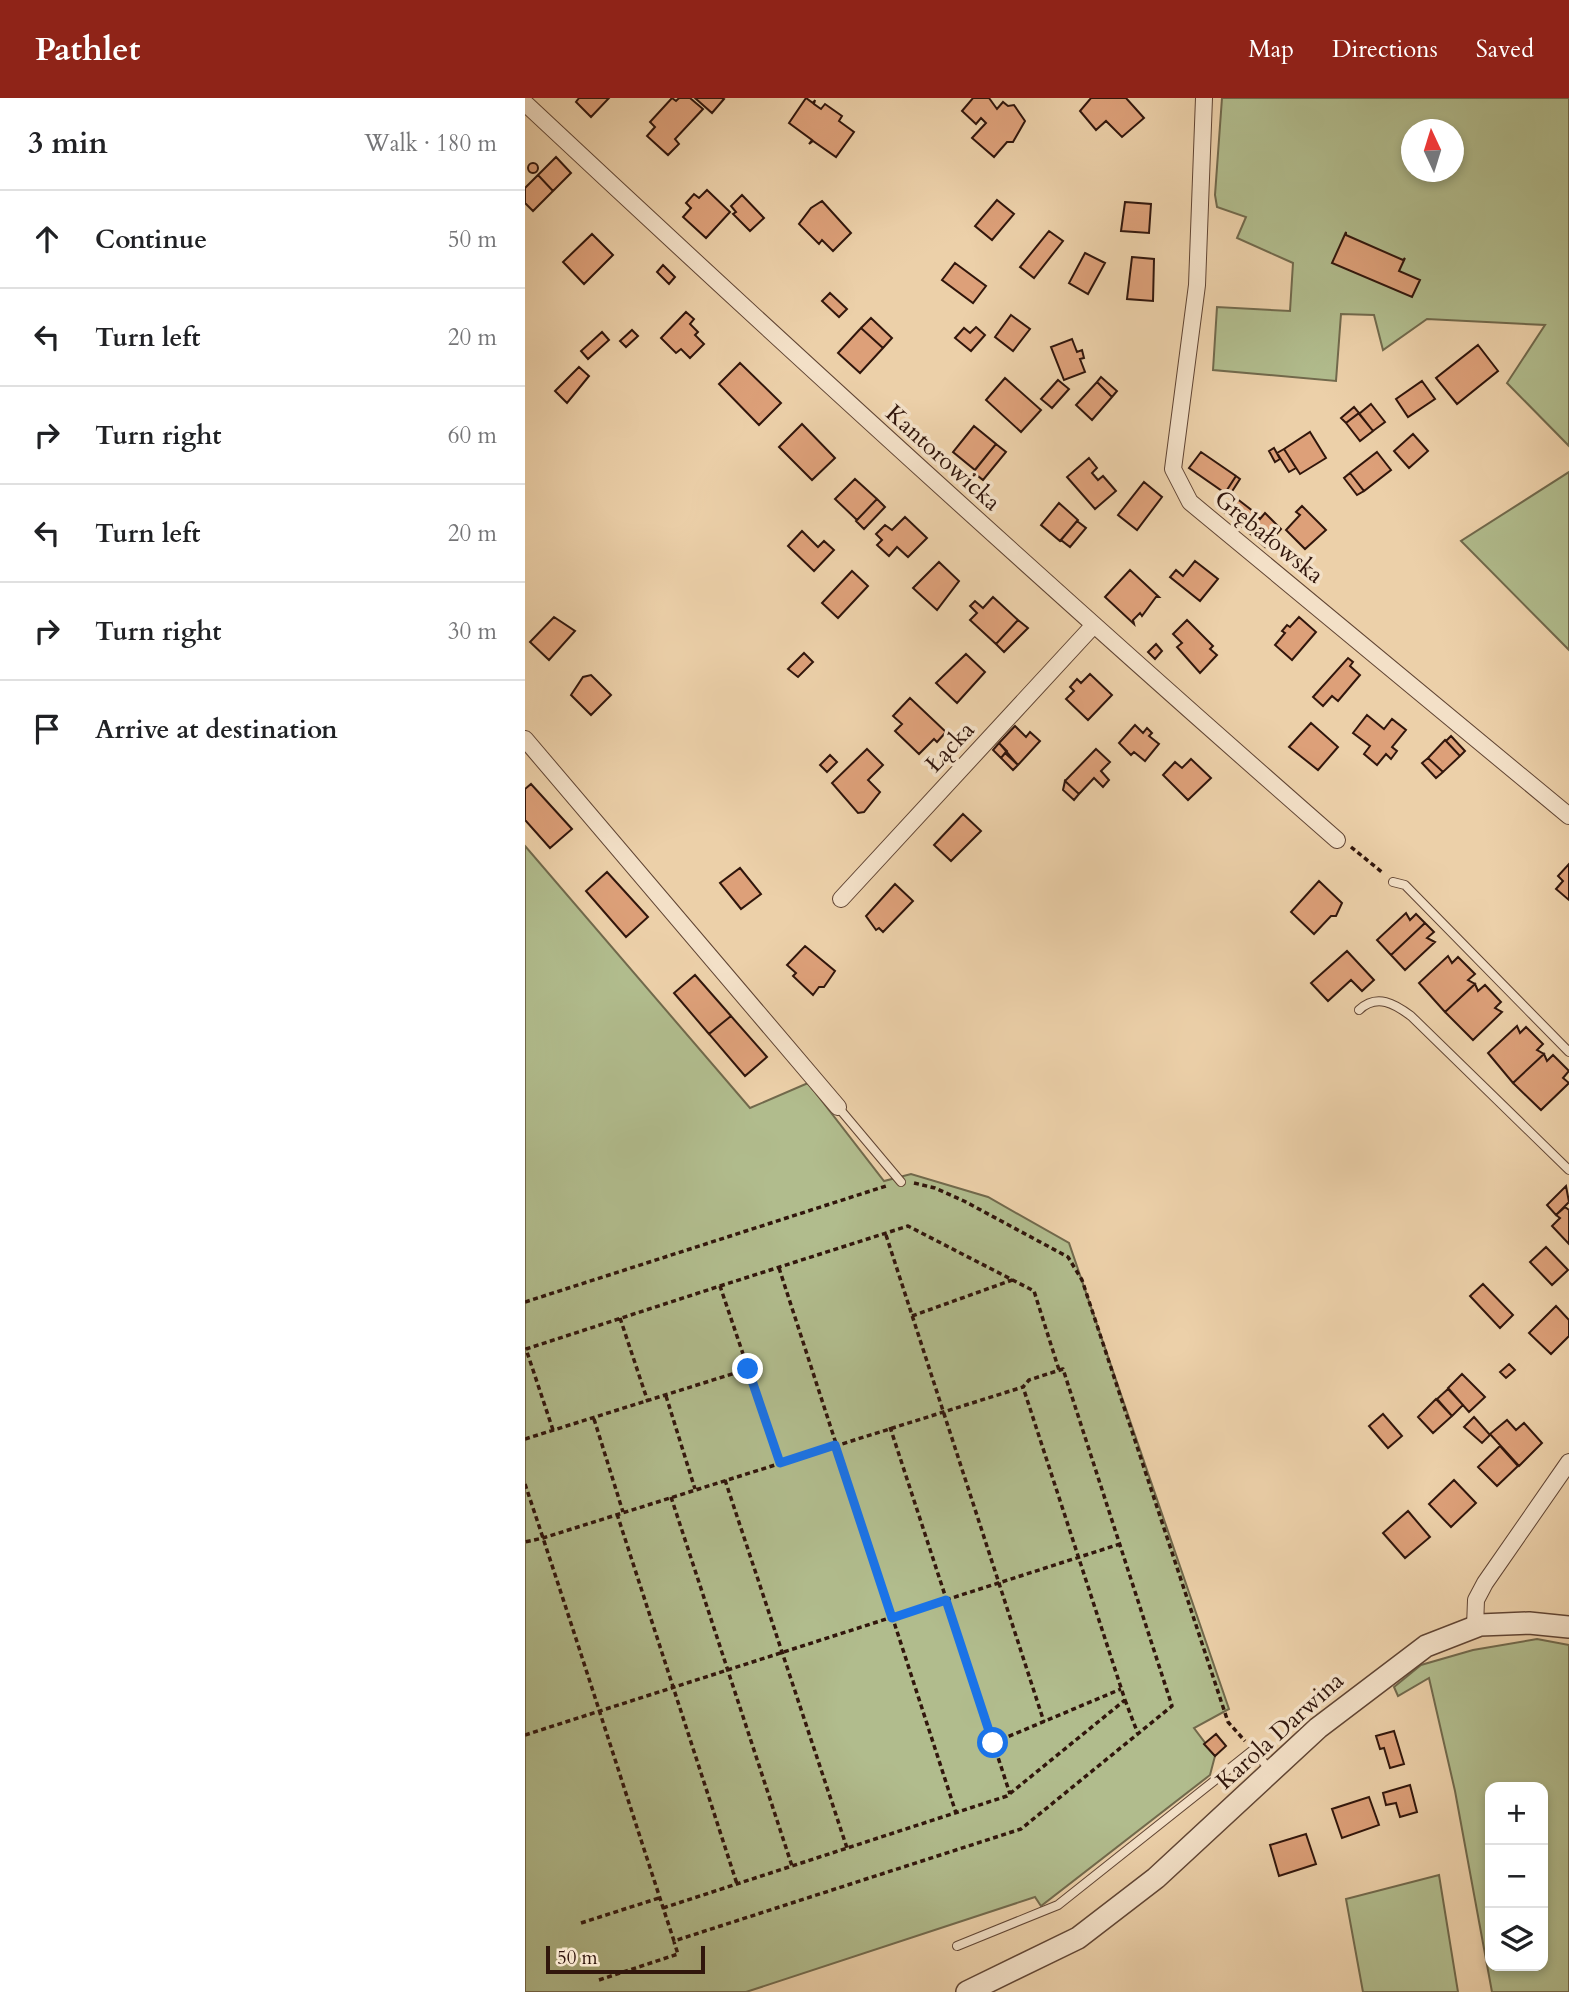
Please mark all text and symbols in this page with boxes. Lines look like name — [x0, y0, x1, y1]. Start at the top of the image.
text: Pathlet — [35, 27, 140, 72]
text: Map — [1248, 33, 1294, 66]
text: Directions — [1332, 33, 1438, 66]
text: Saved — [1476, 33, 1534, 66]
north arrow — [1401, 119, 1464, 182]
text: 3 min — [28, 123, 108, 164]
text: Walk · 180 m — [364, 128, 497, 159]
icon: ahead — [28, 220, 66, 258]
text: Continue — [95, 222, 207, 257]
text: 50 m — [448, 224, 497, 255]
icon: left — [28, 318, 66, 356]
text: Turn left — [95, 320, 200, 355]
text: 20 m — [448, 322, 497, 353]
street label: Kantorowicka — [878, 397, 1008, 519]
icon: right — [28, 416, 66, 454]
text: Turn right — [95, 418, 222, 453]
text: 60 m — [448, 420, 497, 451]
street label: Grębałowska — [1207, 483, 1331, 592]
icon: left — [28, 514, 66, 552]
text: Turn left — [95, 516, 200, 551]
text: 20 m — [448, 518, 497, 549]
icon: right — [28, 612, 66, 650]
text: Turn right — [95, 614, 222, 649]
text: 30 m — [448, 616, 497, 647]
icon: arrive — [28, 710, 66, 748]
text: Arrive at destination — [95, 712, 338, 747]
street label: Łącka — [918, 714, 983, 780]
route end — [732, 1353, 763, 1384]
street label: Karola Darwina — [1209, 1664, 1352, 1797]
route start — [977, 1727, 1008, 1758]
map controls — [1485, 1782, 1548, 1971]
button: + — [1485, 1782, 1548, 1845]
button: − — [1485, 1845, 1548, 1908]
button: layers — [1485, 1908, 1548, 1971]
scale bar — [546, 1943, 705, 1975]
text: 50 m — [557, 1945, 598, 1971]

